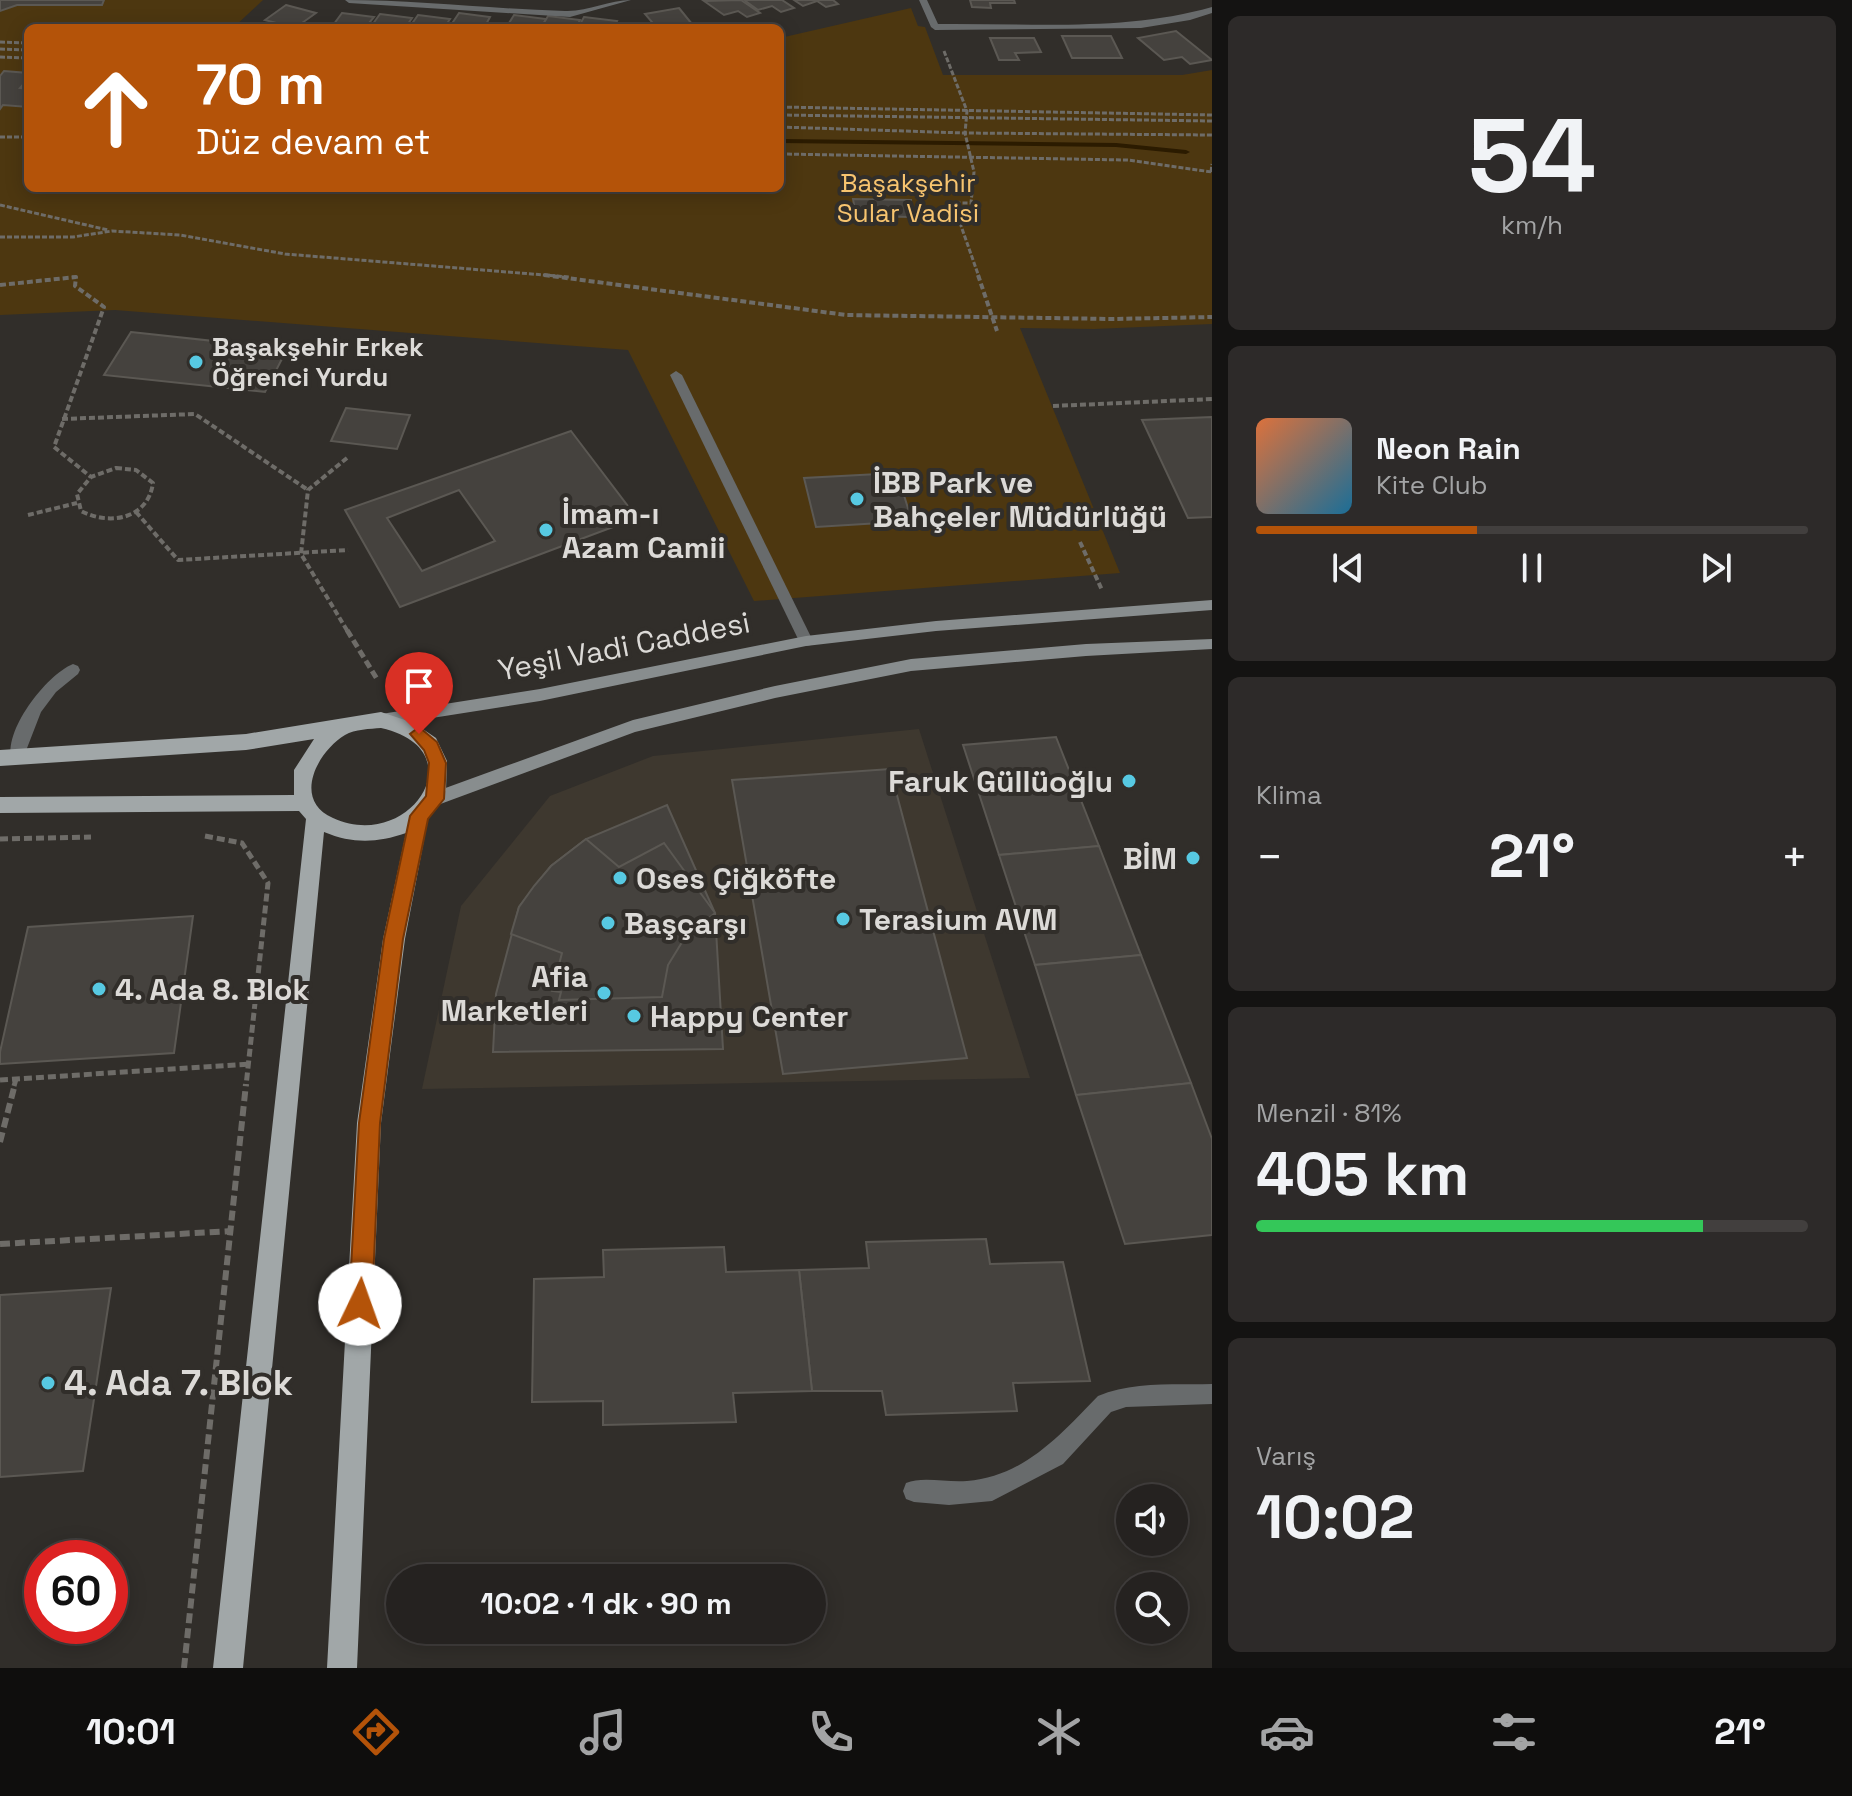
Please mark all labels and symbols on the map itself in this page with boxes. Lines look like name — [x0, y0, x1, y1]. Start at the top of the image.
park label: Başakşehir Sular Vadisi — [837, 166, 979, 230]
place label: Başakşehir Erkek Öğrenci Yurdu — [212, 330, 424, 394]
marker: Başakşehir Erkek Öğrenci Yurdu — [187, 353, 205, 371]
place label: İBB Park ve Bahçeler Müdürlüğü — [873, 463, 1167, 536]
marker: İBB Park ve Bahçeler Müdürlüğü — [848, 490, 866, 508]
place label: İmam-ı Azam Camii — [562, 494, 725, 567]
marker: İmam-ı Azam Camii — [537, 521, 555, 539]
street label: Yeşil Vadi Caddesi — [495, 602, 753, 690]
pin — [385, 652, 453, 734]
place label: Faruk Güllüoğlu — [888, 762, 1113, 801]
marker: Faruk Güllüoğlu — [1120, 772, 1138, 790]
place label: BİM — [1123, 839, 1177, 878]
marker: BİM — [1184, 849, 1202, 867]
place label: Oses Çiğköfte — [636, 859, 836, 898]
marker: Oses Çiğköfte — [611, 869, 629, 887]
place label: Terasium AVM — [859, 900, 1058, 939]
place label: Başçarşı — [624, 904, 747, 943]
marker: Terasium AVM — [834, 910, 852, 928]
marker: Başçarşı — [599, 914, 617, 932]
place label: Afia Marketleri — [441, 957, 588, 1030]
place label: 4. Ada 8. Blok — [115, 970, 309, 1009]
marker: 4. Ada 8. Blok — [90, 980, 108, 998]
marker: Afia Marketleri — [595, 984, 613, 1002]
place label: Happy Center — [650, 997, 849, 1036]
marker: Happy Center — [625, 1007, 643, 1025]
position arrow — [318, 1262, 402, 1346]
place label: 4. Ada 7. Blok — [64, 1360, 293, 1406]
marker: 4. Ada 7. Blok — [39, 1374, 57, 1392]
speed limit sign: 60 — [24, 1540, 128, 1644]

